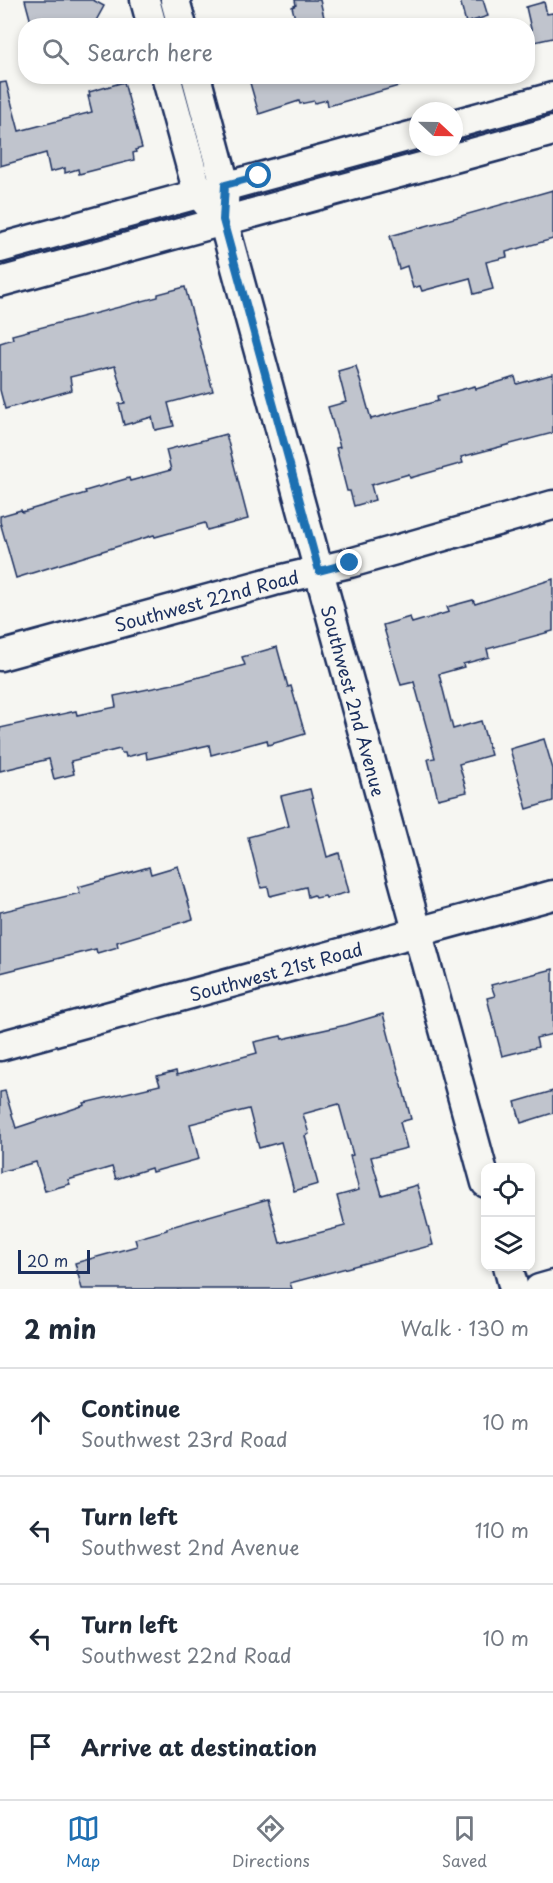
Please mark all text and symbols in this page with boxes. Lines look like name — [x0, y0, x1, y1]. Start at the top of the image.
search box — [18, 18, 535, 84]
icon: search — [39, 35, 72, 68]
text: Search here — [87, 35, 213, 68]
north arrow — [409, 102, 463, 156]
route start — [245, 162, 271, 188]
route end — [336, 549, 362, 575]
street label: Southwest 22nd Road — [111, 562, 301, 638]
street label: Southwest 2nd Avenue — [315, 602, 393, 799]
street label: Southwest 21st Road — [186, 934, 365, 1007]
map controls — [481, 1163, 535, 1271]
button: locate — [481, 1163, 535, 1217]
button: layers — [481, 1217, 535, 1271]
scale bar — [18, 1247, 90, 1274]
text: 20 m — [27, 1248, 68, 1272]
text: 2 min — [24, 1309, 97, 1348]
text: Walk · 130 m — [401, 1313, 529, 1343]
text: Continue — [81, 1391, 180, 1424]
icon: ahead — [24, 1406, 57, 1439]
text: 10 m — [482, 1407, 529, 1437]
text: Southwest 23rd Road — [81, 1424, 288, 1454]
text: Turn left — [81, 1499, 178, 1532]
icon: left — [24, 1514, 57, 1547]
text: 110 m — [475, 1515, 529, 1545]
text: Southwest 2nd Avenue — [81, 1532, 299, 1562]
text: Turn left — [81, 1607, 178, 1640]
icon: left — [24, 1622, 57, 1655]
text: 10 m — [482, 1623, 529, 1653]
text: Southwest 22nd Road — [81, 1640, 292, 1670]
icon: arrive — [24, 1730, 57, 1763]
text: Arrive at destination — [81, 1730, 317, 1763]
tab: Map — [66, 1812, 100, 1872]
tab: Directions — [232, 1812, 310, 1872]
tab: Saved — [442, 1812, 487, 1872]

